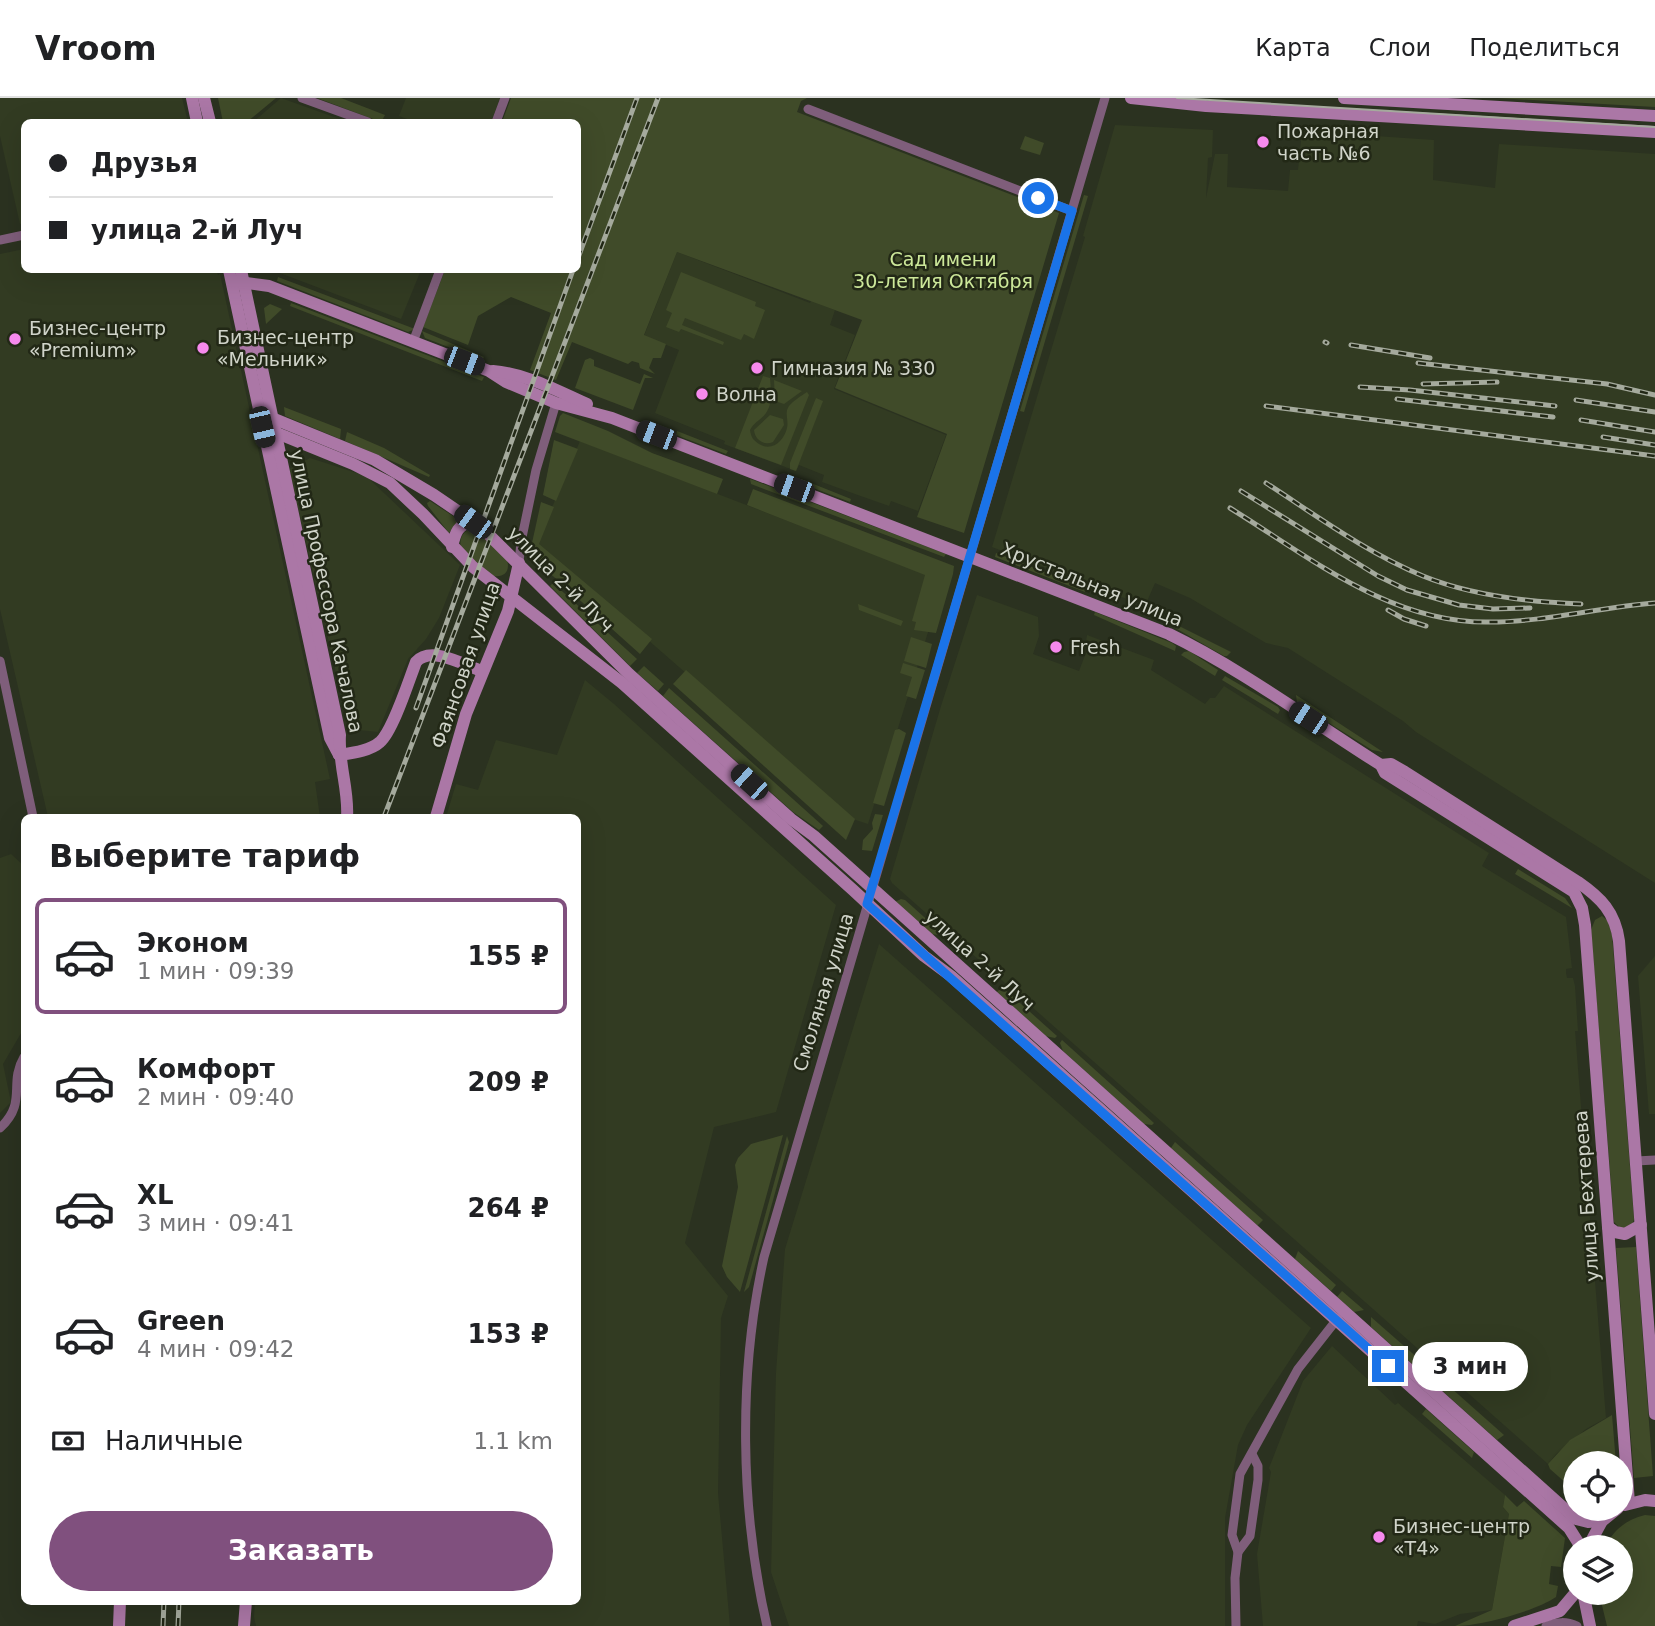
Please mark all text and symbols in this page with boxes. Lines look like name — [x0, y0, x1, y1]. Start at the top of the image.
text: Vroom — [35, 29, 157, 68]
text: Карта — [1255, 34, 1331, 62]
text: Слои — [1369, 34, 1431, 62]
text: Поделиться — [1469, 34, 1620, 62]
place label: Пожарная часть №6 — [1277, 120, 1379, 164]
marker: Пожарная часть №6 — [1255, 134, 1271, 150]
text: Друзья — [91, 148, 198, 178]
route start — [1022, 182, 1054, 214]
text: улица 2-й Луч — [91, 215, 304, 245]
park label: Сад имени 30-летия Октября — [853, 248, 1033, 292]
place label: Бизнес-центр «Premium» — [29, 317, 166, 361]
place label: Бизнес-центр «Мельник» — [217, 326, 354, 370]
marker: Бизнес-центр «Premium» — [7, 331, 23, 347]
marker: Бизнес-центр «Мельник» — [195, 340, 211, 356]
car — [441, 344, 488, 378]
place label: Гимназия № 330 — [771, 357, 935, 379]
marker: Гимназия № 330 — [749, 360, 765, 376]
place label: Волна — [716, 383, 777, 405]
marker: Волна — [694, 386, 710, 402]
car — [248, 404, 277, 450]
car — [633, 418, 680, 452]
street label: улица Профессора Качалова — [286, 447, 368, 735]
car — [771, 471, 818, 505]
car — [450, 501, 497, 543]
street label: улица 2-й Луч — [504, 522, 618, 636]
street label: Хрустальная улица — [998, 537, 1186, 631]
street label: Фаянсовая улица — [426, 579, 504, 751]
place label: Fresh — [1070, 636, 1121, 658]
marker: Fresh — [1048, 639, 1064, 655]
car — [1285, 698, 1332, 738]
car — [727, 760, 772, 804]
text: Выберите тариф — [49, 837, 360, 875]
street label: улица 2-й Луч — [920, 905, 1040, 1015]
street label: Смоляная улица — [788, 910, 858, 1074]
icon: car — [53, 925, 116, 988]
text: Эконом — [137, 928, 249, 958]
text: 155 ₽ — [468, 941, 549, 971]
text: 1 мин · 09:39 — [137, 958, 295, 984]
icon: car — [53, 1051, 116, 1114]
text: Комфорт — [137, 1054, 275, 1084]
text: 209 ₽ — [468, 1067, 549, 1097]
text: 2 мин · 09:40 — [137, 1084, 295, 1110]
street label: улица Бехтерева — [1569, 1110, 1603, 1282]
icon: car — [53, 1177, 116, 1240]
text: XL — [137, 1180, 174, 1210]
text: 264 ₽ — [468, 1193, 549, 1223]
text: 3 мин · 09:41 — [137, 1210, 295, 1236]
icon: car — [53, 1303, 116, 1366]
text: Green — [137, 1306, 225, 1336]
text: 153 ₽ — [468, 1319, 549, 1349]
text: 4 мин · 09:42 — [137, 1336, 295, 1362]
callout: 3 мин — [1412, 1342, 1528, 1390]
route end — [1372, 1350, 1404, 1382]
text: 3 мин — [1433, 1353, 1507, 1379]
icon: cash — [49, 1422, 87, 1460]
text: Наличные — [105, 1426, 243, 1456]
text: 1.1 km — [473, 1428, 553, 1454]
map controls — [1563, 1451, 1633, 1605]
button: locate — [1563, 1451, 1633, 1521]
button: Заказать — [49, 1511, 553, 1591]
place label: Бизнес-центр «Т4» — [1393, 1515, 1530, 1559]
marker: Бизнес-центр «Т4» — [1371, 1529, 1387, 1545]
button: layers — [1563, 1535, 1633, 1605]

